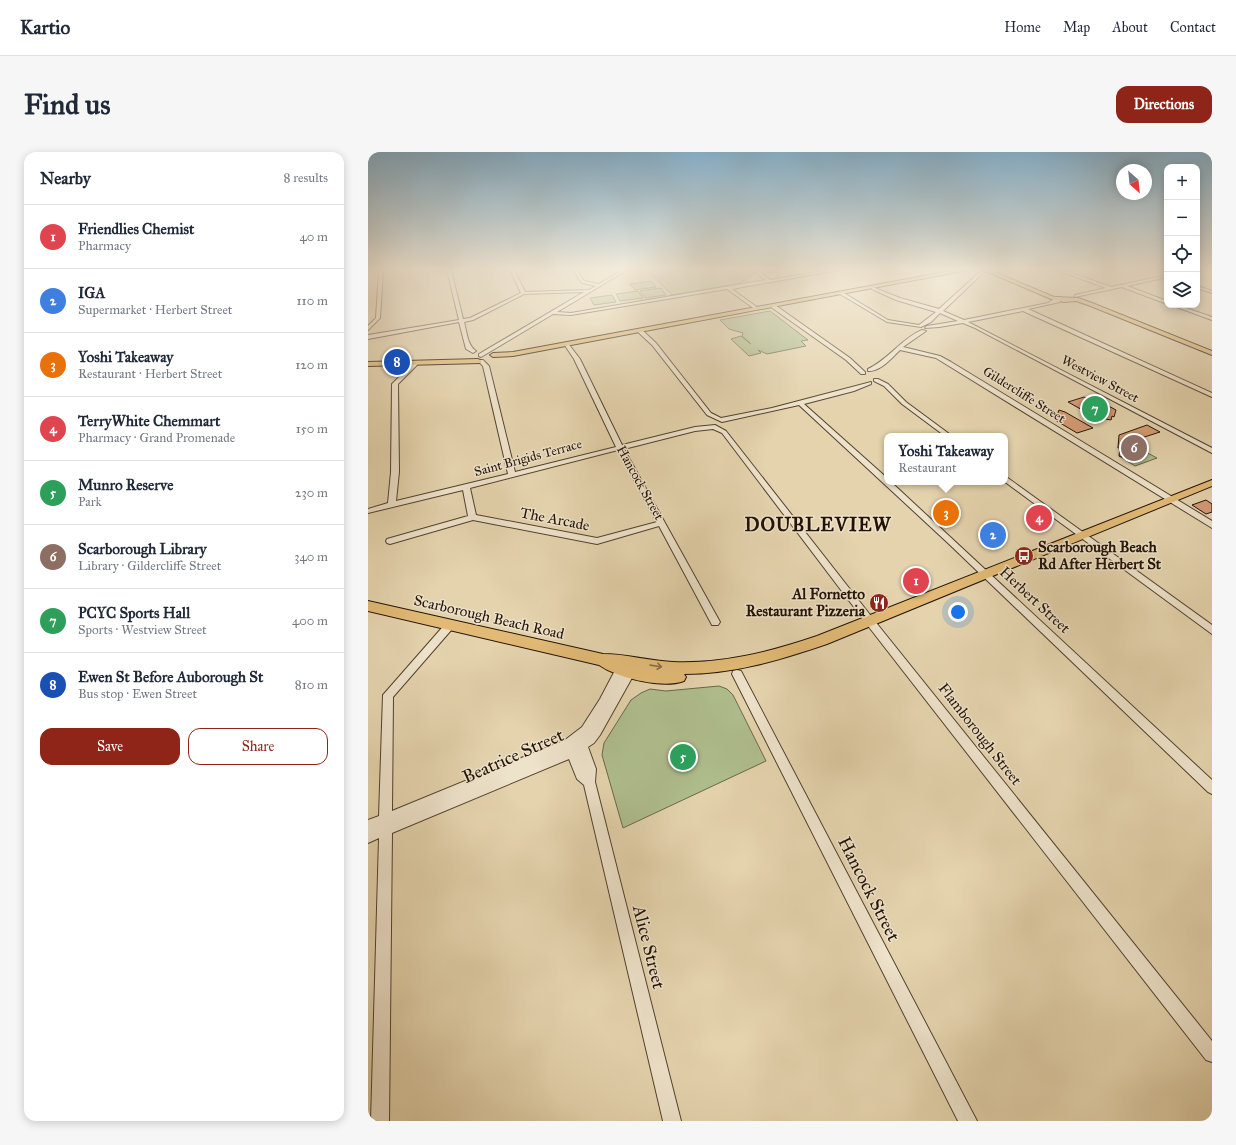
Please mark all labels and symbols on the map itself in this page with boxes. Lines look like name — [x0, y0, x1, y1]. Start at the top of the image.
north arrow — [1116, 164, 1152, 200]
pin: 8 — [384, 347, 410, 377]
street label: Westview Street — [1059, 352, 1142, 406]
street label: Gildercliffe Street — [980, 363, 1069, 427]
pin: 7 — [1082, 394, 1108, 424]
pin: 6 — [1121, 433, 1147, 463]
street label: Saint Brigids Terrace — [472, 436, 584, 480]
street label: Hancock Street — [613, 443, 667, 523]
pin: 3 — [933, 498, 959, 528]
street label: The Arcade — [519, 503, 591, 535]
pin: 4 — [1026, 503, 1052, 533]
district label: DOUBLEVIEW — [745, 513, 891, 536]
pin: 2 — [980, 520, 1006, 550]
place label: Scarborough Beach Rd After Herbert St — [1038, 538, 1162, 573]
bus stop icon: Scarborough Beach Rd After Herbert St — [1013, 545, 1035, 567]
street label: Herbert Street — [996, 563, 1074, 638]
pin: 1 — [903, 566, 929, 596]
place label: Al Fornetto Restaurant Pizzeria — [746, 585, 866, 620]
street label: Scarborough Beach Road — [412, 591, 566, 643]
restaurant icon: Al Fornetto Restaurant Pizzeria — [868, 592, 890, 614]
your location — [948, 602, 968, 622]
one-way arrow — [649, 662, 662, 670]
street label: Flamborough Street — [935, 679, 1026, 789]
street label: Beatrice Street — [459, 724, 568, 788]
pin: 5 — [670, 742, 696, 772]
street label: Hancock Street — [833, 833, 905, 945]
street label: Alice Street — [628, 902, 670, 992]

